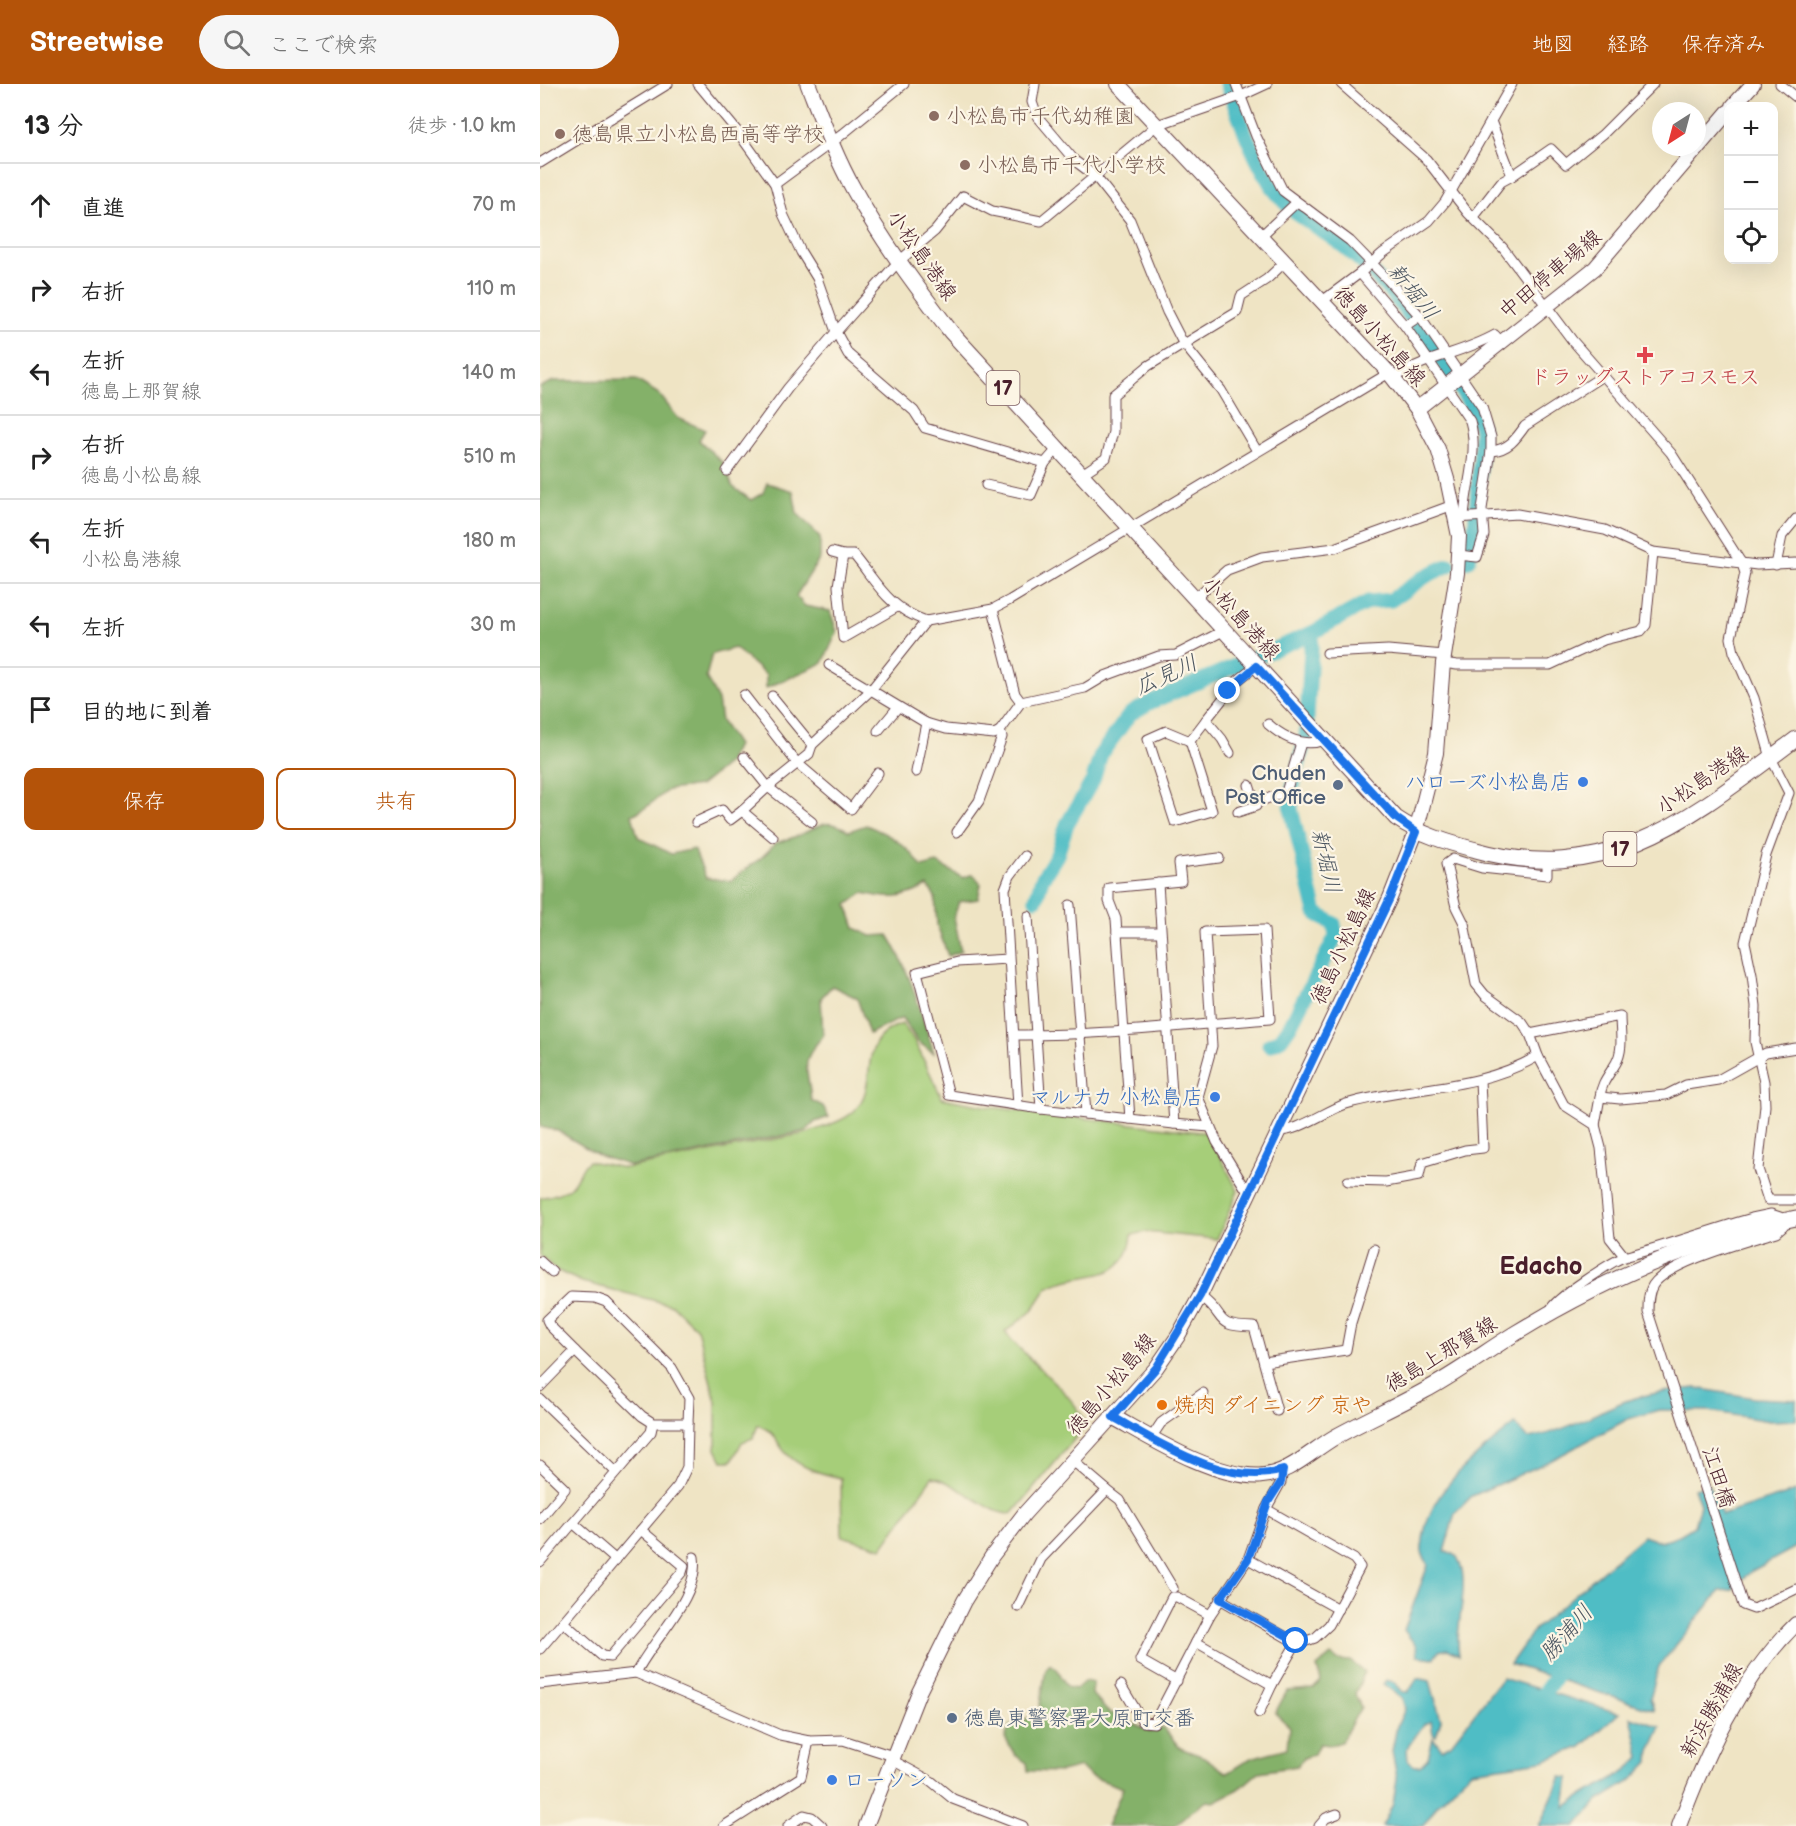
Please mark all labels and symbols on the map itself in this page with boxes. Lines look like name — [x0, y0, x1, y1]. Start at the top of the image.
north arrow — [1652, 102, 1706, 156]
place label: 小松島市千代幼稚園 — [946, 104, 1135, 129]
marker: 小松島市千代幼稚園 — [927, 109, 941, 123]
place label: 徳島県立小松島西高等学校 — [572, 122, 824, 147]
marker: 徳島県立小松島西高等学校 — [553, 127, 567, 141]
place label: 小松島市千代小学校 — [977, 153, 1166, 178]
marker: 小松島市千代小学校 — [958, 158, 972, 172]
street label: 小松島港線 — [881, 205, 962, 305]
street label: 中田停車場線 — [1494, 224, 1607, 324]
water label: 新堀川 — [1382, 258, 1444, 326]
street label: 徳島小松島線 — [1328, 281, 1431, 392]
marker: ドラッグストアコスモス — [1638, 348, 1652, 362]
place label: ドラッグストアコスモス — [1530, 365, 1760, 390]
road number: 17 — [986, 371, 1020, 405]
street label: 小松島港線 — [1196, 571, 1285, 666]
water label: 広見川 — [1131, 650, 1202, 701]
route end — [1214, 677, 1240, 703]
street label: 小松島港線 — [1652, 741, 1753, 820]
place label: Chuden Post Office — [1225, 761, 1326, 810]
place label: ハローズ小松島店 — [1405, 770, 1571, 795]
marker: ハローズ小松島店 — [1576, 775, 1590, 789]
marker: Chuden Post Office — [1331, 778, 1345, 792]
water label: 新堀川 — [1305, 826, 1346, 897]
road number: 17 — [1604, 832, 1636, 866]
street label: 徳島小松島線 — [1305, 884, 1381, 1009]
place label: マルナカ 小松島店 — [1030, 1085, 1203, 1110]
marker: マルナカ 小松島店 — [1208, 1090, 1222, 1104]
district label: Edacho — [1500, 1252, 1582, 1281]
street label: 徳島上那賀線 — [1381, 1311, 1502, 1398]
street label: 徳島小松島線 — [1061, 1328, 1161, 1441]
place label: 焼肉 ダイニング 京や — [1174, 1393, 1372, 1418]
marker: 焼肉 ダイニング 京や — [1155, 1398, 1169, 1412]
street label: 江田橋 — [1697, 1443, 1740, 1511]
water label: 勝浦川 — [1535, 1599, 1599, 1667]
route start — [1282, 1627, 1308, 1653]
street label: 新浜勝浦線 — [1675, 1658, 1748, 1762]
place label: 徳島東警察署大原町交番 — [964, 1706, 1195, 1731]
marker: 徳島東警察署大原町交番 — [945, 1711, 959, 1725]
place label: ローソン — [844, 1768, 928, 1793]
marker: ローソン — [825, 1773, 839, 1787]

